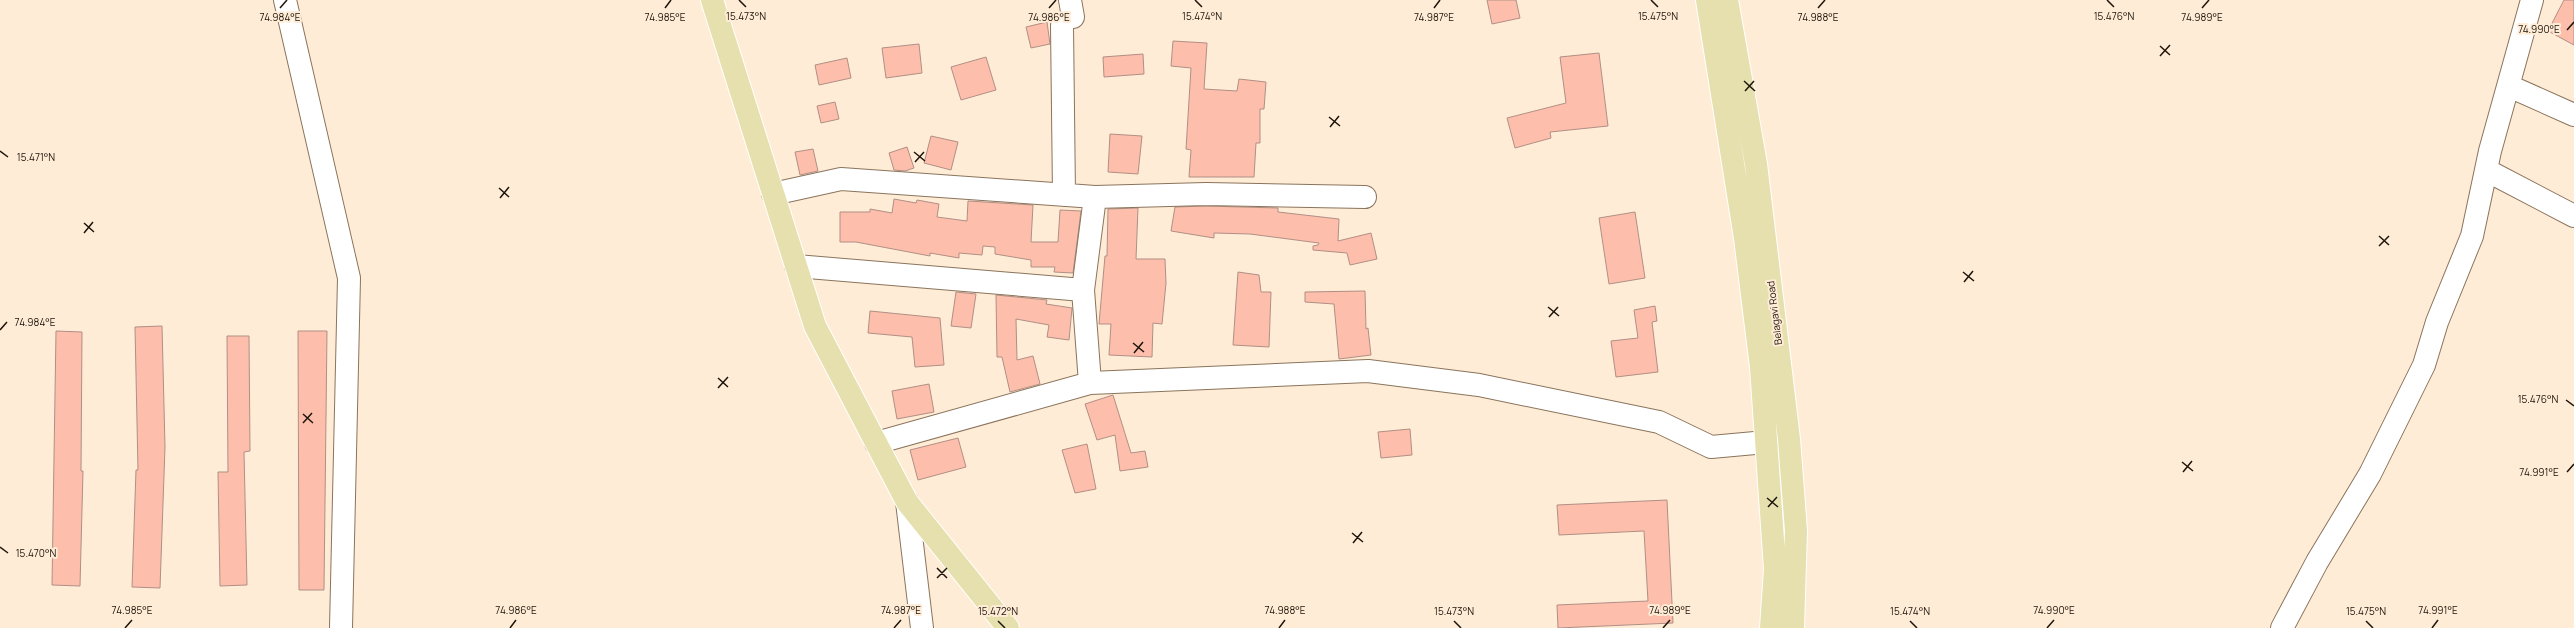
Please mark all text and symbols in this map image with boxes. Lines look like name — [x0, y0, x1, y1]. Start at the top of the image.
text: 15.473°N — [726, 9, 766, 23]
text: 15.474°N — [1182, 9, 1222, 23]
text: 15.475°N — [1638, 9, 1678, 23]
text: 15.476°N — [2094, 9, 2134, 23]
text: 74.984°E — [260, 10, 301, 24]
text: 74.985°E — [645, 10, 686, 24]
text: 74.986°E — [1028, 10, 1070, 24]
text: 74.987°E — [1414, 10, 1454, 24]
text: 74.988°E — [1798, 10, 1839, 24]
text: 74.989°E — [2181, 10, 2223, 24]
text: 74.990°E — [2518, 22, 2560, 36]
text: 15.471°N — [17, 150, 55, 164]
street label: Belagavi Road — [1763, 280, 1785, 346]
text: 74.984°E — [15, 315, 56, 329]
text: 15.476°N — [2518, 392, 2558, 406]
text: 74.991°E — [2519, 465, 2559, 479]
text: 15.470°N — [16, 546, 56, 560]
text: 74.985°E — [112, 603, 153, 617]
text: 74.986°E — [495, 603, 537, 617]
text: 74.987°E — [881, 603, 921, 617]
text: 74.988°E — [1265, 603, 1306, 617]
text: 74.989°E — [1649, 603, 1691, 617]
text: 74.990°E — [2033, 603, 2075, 617]
text: 74.991°E — [2418, 603, 2458, 617]
text: 15.472°N — [978, 604, 1018, 618]
text: 15.473°N — [1434, 604, 1474, 618]
text: 15.474°N — [1890, 604, 1930, 618]
text: 15.475°N — [2346, 604, 2386, 618]

